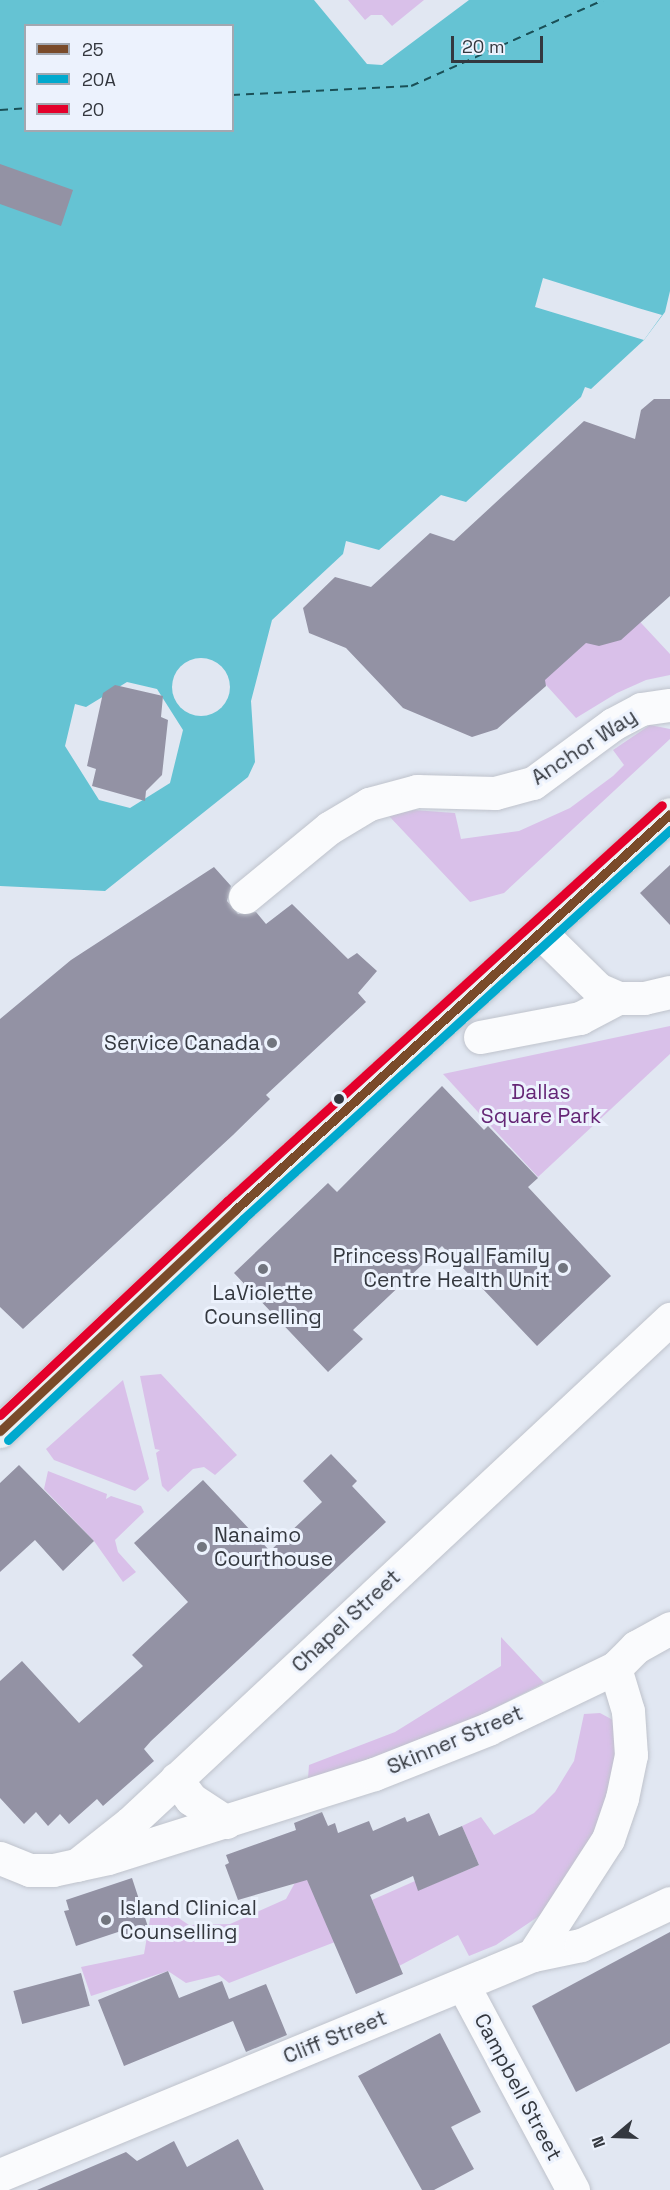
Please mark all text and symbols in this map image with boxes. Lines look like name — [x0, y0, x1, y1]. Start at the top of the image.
legend — [24, 24, 234, 132]
scale bar — [454, 24, 546, 62]
text: 20 m — [462, 35, 505, 58]
text: 25 — [82, 38, 104, 61]
text: 20A — [82, 68, 116, 91]
text: 20 — [82, 98, 104, 121]
street label: Anchor Way — [527, 704, 641, 790]
place label: Service Canada — [104, 1030, 260, 1056]
marker: Service Canada — [265, 1036, 279, 1050]
park label: Dallas Square Park — [481, 1079, 601, 1129]
unlabelled marker — [333, 1093, 345, 1105]
place label: Princess Royal Family Centre Health Unit — [333, 1243, 550, 1293]
marker: Princess Royal Family Centre Health Unit — [554, 1259, 572, 1277]
marker: LaViolette Counselling — [254, 1260, 272, 1278]
place label: LaViolette Counselling — [204, 1280, 322, 1330]
place label: Nanaimo Courthouse — [214, 1522, 333, 1572]
marker: Nanaimo Courthouse — [195, 1540, 209, 1554]
street label: Chapel Street — [287, 1564, 405, 1678]
street label: Skinner Street — [383, 1700, 527, 1780]
place label: Island Clinical Counselling — [120, 1895, 257, 1945]
marker: Island Clinical Counselling — [97, 1911, 115, 1929]
street label: Cliff Street — [280, 2005, 390, 2069]
street label: Campbell Street — [469, 2009, 567, 2165]
north arrow — [586, 2106, 646, 2166]
text: N — [587, 2134, 610, 2151]

